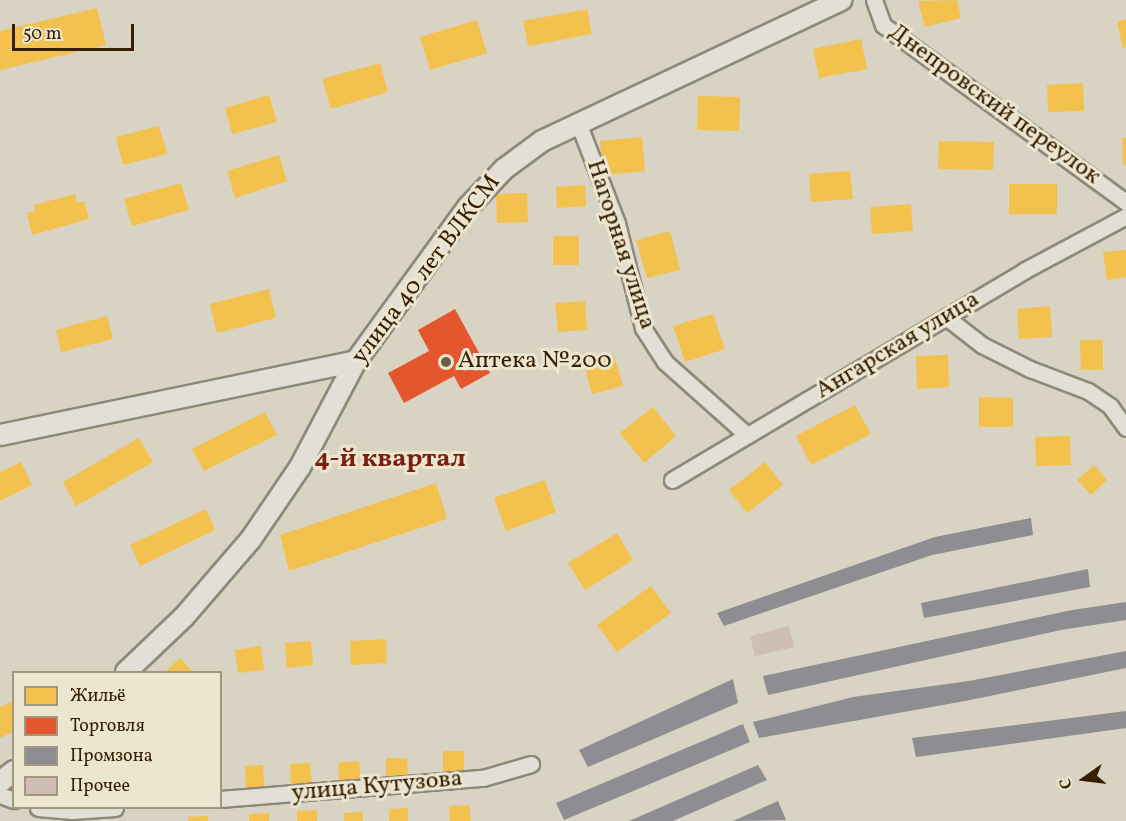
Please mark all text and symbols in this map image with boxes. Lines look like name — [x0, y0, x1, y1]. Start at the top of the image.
scale bar — [15, 12, 136, 50]
street label: Днепровский переулок — [882, 18, 1106, 192]
text: 50 m — [23, 22, 62, 47]
street label: Нагорная улица — [579, 156, 661, 334]
street label: улица 40 лет ВЛКСМ — [346, 170, 508, 370]
street label: Ангарская улица — [811, 286, 985, 406]
place label: Аптека №200 — [458, 348, 612, 376]
marker: Аптека №200 — [439, 355, 453, 369]
district label: 4-й квартал — [314, 444, 466, 476]
legend — [12, 671, 222, 809]
text: Жильё — [70, 684, 126, 709]
text: Торговля — [70, 714, 145, 739]
text: Промзона — [70, 744, 153, 769]
north arrow — [1054, 749, 1114, 809]
street label: улица Кутузова — [290, 765, 464, 809]
text: Прочее — [70, 774, 130, 799]
text: С — [1055, 776, 1078, 791]

